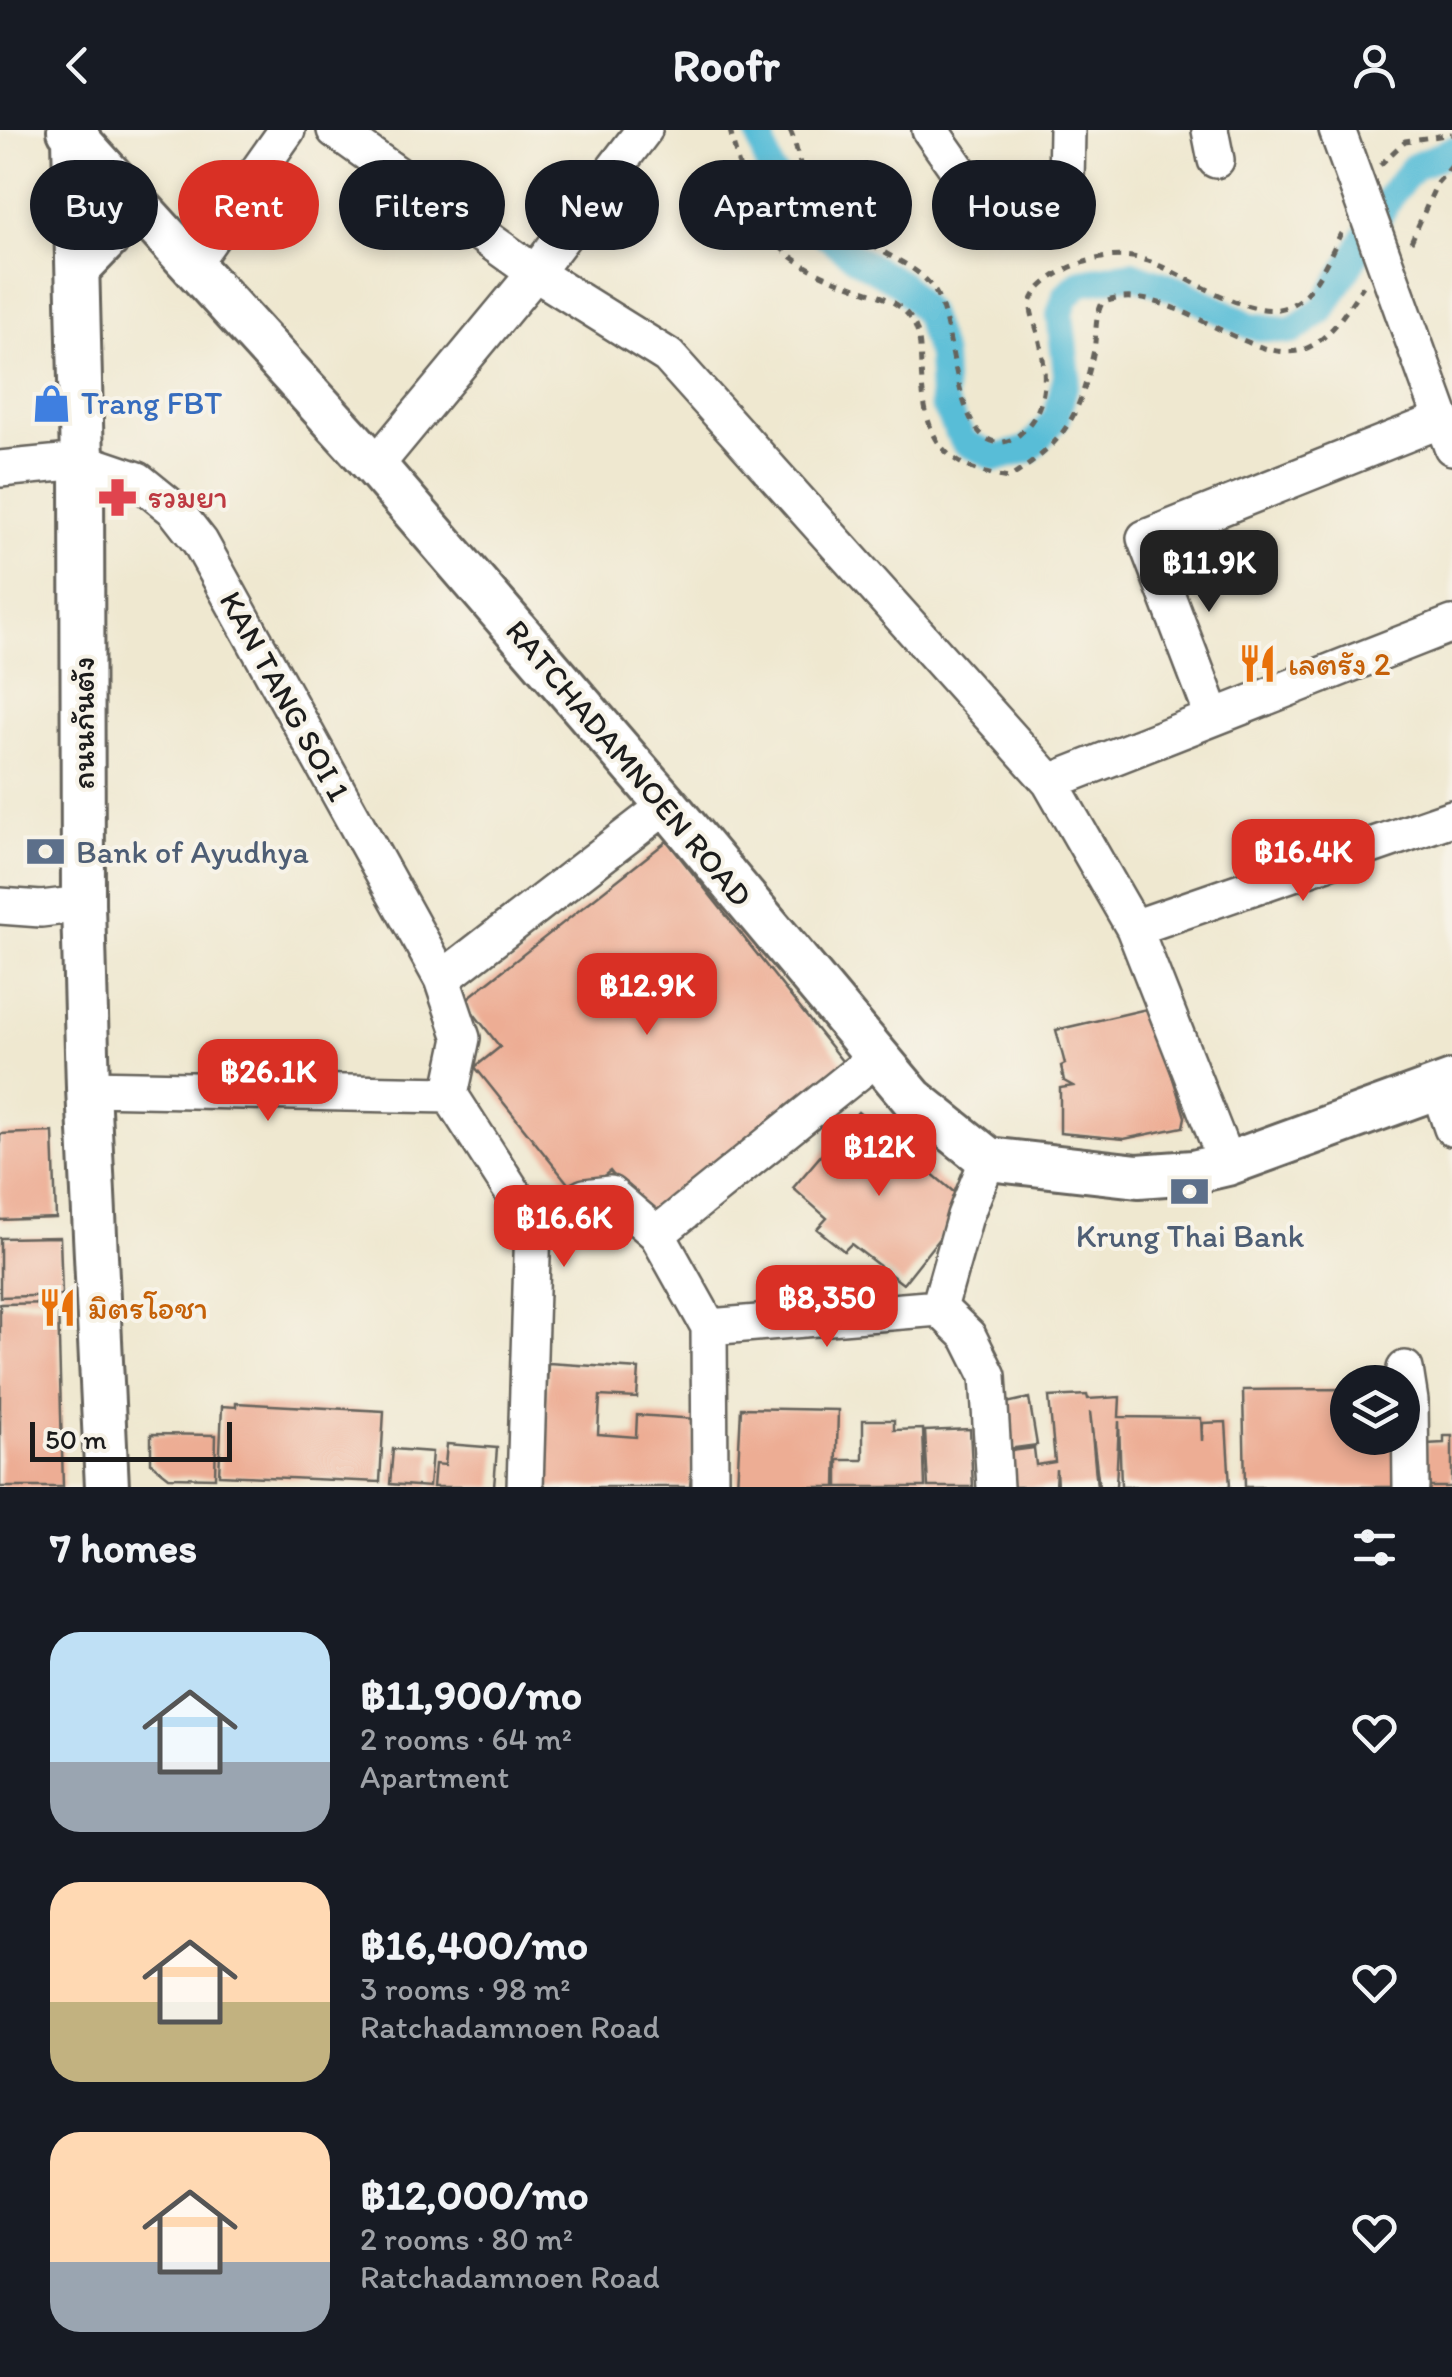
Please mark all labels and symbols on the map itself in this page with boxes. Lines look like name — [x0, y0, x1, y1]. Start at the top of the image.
shop icon: Trang FBT — [30, 382, 72, 424]
place label: Trang FBT — [81, 384, 222, 422]
pharmacy icon: รวมยา — [97, 476, 139, 518]
place label: รวมยา — [148, 478, 228, 516]
pin: ฿11.9K — [1128, 530, 1290, 615]
street label: KAN TANG SOI 1 — [212, 584, 358, 808]
street label: RATCHADAMNOEN ROAD — [498, 612, 760, 914]
restaurant icon: เลตรัง 2 — [1237, 643, 1279, 685]
place label: เลตรัง 2 — [1288, 645, 1391, 683]
street label: ถนนกันตัง — [64, 657, 102, 789]
pin: ฿16.4K — [1222, 819, 1384, 904]
bank icon: Bank of Ayudhya — [25, 831, 67, 873]
place label: Bank of Ayudhya — [76, 833, 309, 871]
pin: ฿12.9K — [566, 953, 728, 1038]
pin: ฿26.1K — [187, 1039, 349, 1124]
pin: ฿12K — [820, 1114, 938, 1199]
bank icon: Krung Thai Bank — [1169, 1170, 1211, 1212]
pin: ฿16.6K — [483, 1185, 645, 1270]
place label: Krung Thai Bank — [1076, 1217, 1305, 1255]
pin: ฿8,350 — [746, 1265, 908, 1350]
restaurant icon: มิตรโอชา — [37, 1287, 79, 1329]
place label: มิตรโอชา — [88, 1289, 208, 1327]
scale bar — [30, 1417, 232, 1462]

